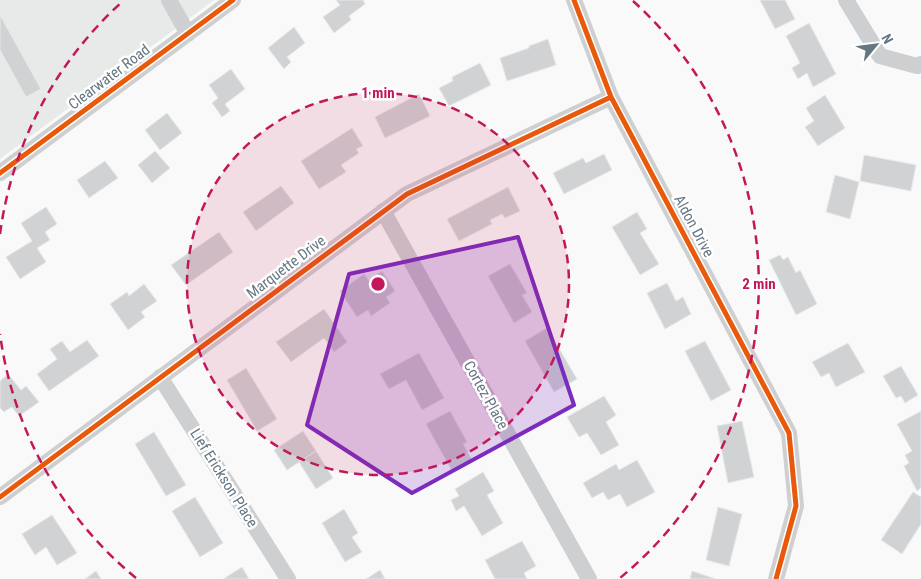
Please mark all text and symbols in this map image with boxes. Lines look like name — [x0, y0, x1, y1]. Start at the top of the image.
north arrow — [851, 20, 901, 70]
text: N — [878, 31, 896, 46]
street label: Clearwater Road — [65, 41, 153, 113]
text: 1 min — [361, 84, 395, 102]
street label: Aldon Drive — [670, 192, 718, 260]
street label: Marquette Drive — [243, 232, 329, 302]
centre of rings — [369, 275, 387, 293]
text: 2 min — [742, 275, 776, 293]
street label: Cortez Place — [460, 358, 512, 432]
street label: Lief Erickson Place — [186, 425, 262, 531]

